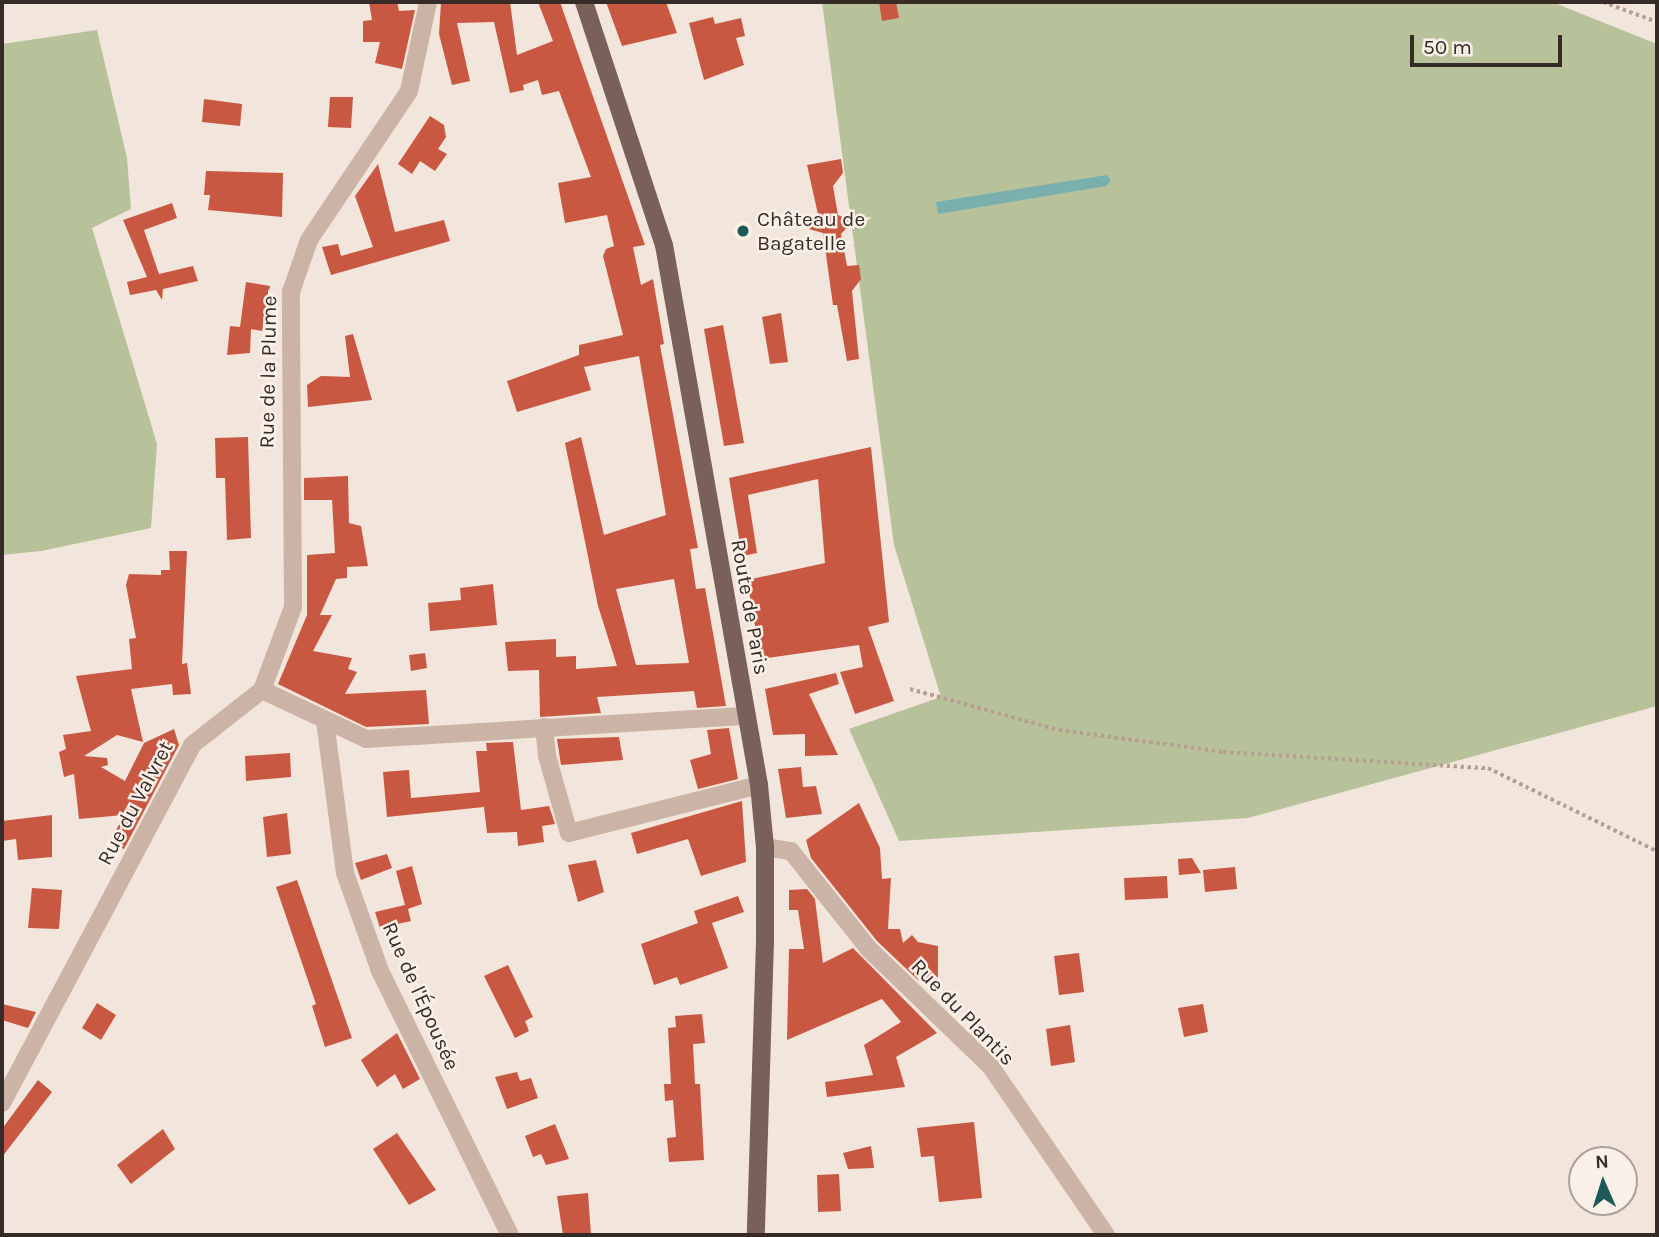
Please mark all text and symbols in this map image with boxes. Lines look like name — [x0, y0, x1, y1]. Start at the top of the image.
scale bar — [1414, 21, 1566, 65]
text: 50 m — [1423, 35, 1472, 59]
place label: Château de Bagatelle — [757, 206, 865, 256]
marker: Château de Bagatelle — [735, 223, 751, 239]
street label: Rue de la Plume — [254, 295, 282, 449]
street label: Route de Paris — [726, 537, 774, 677]
street label: Rue du Valvret — [92, 737, 178, 869]
street label: Rue de l'Épousée — [377, 918, 465, 1074]
street label: Rue du Plantis — [906, 953, 1020, 1071]
north arrow — [1568, 1146, 1638, 1216]
text: N — [1595, 1151, 1609, 1173]

